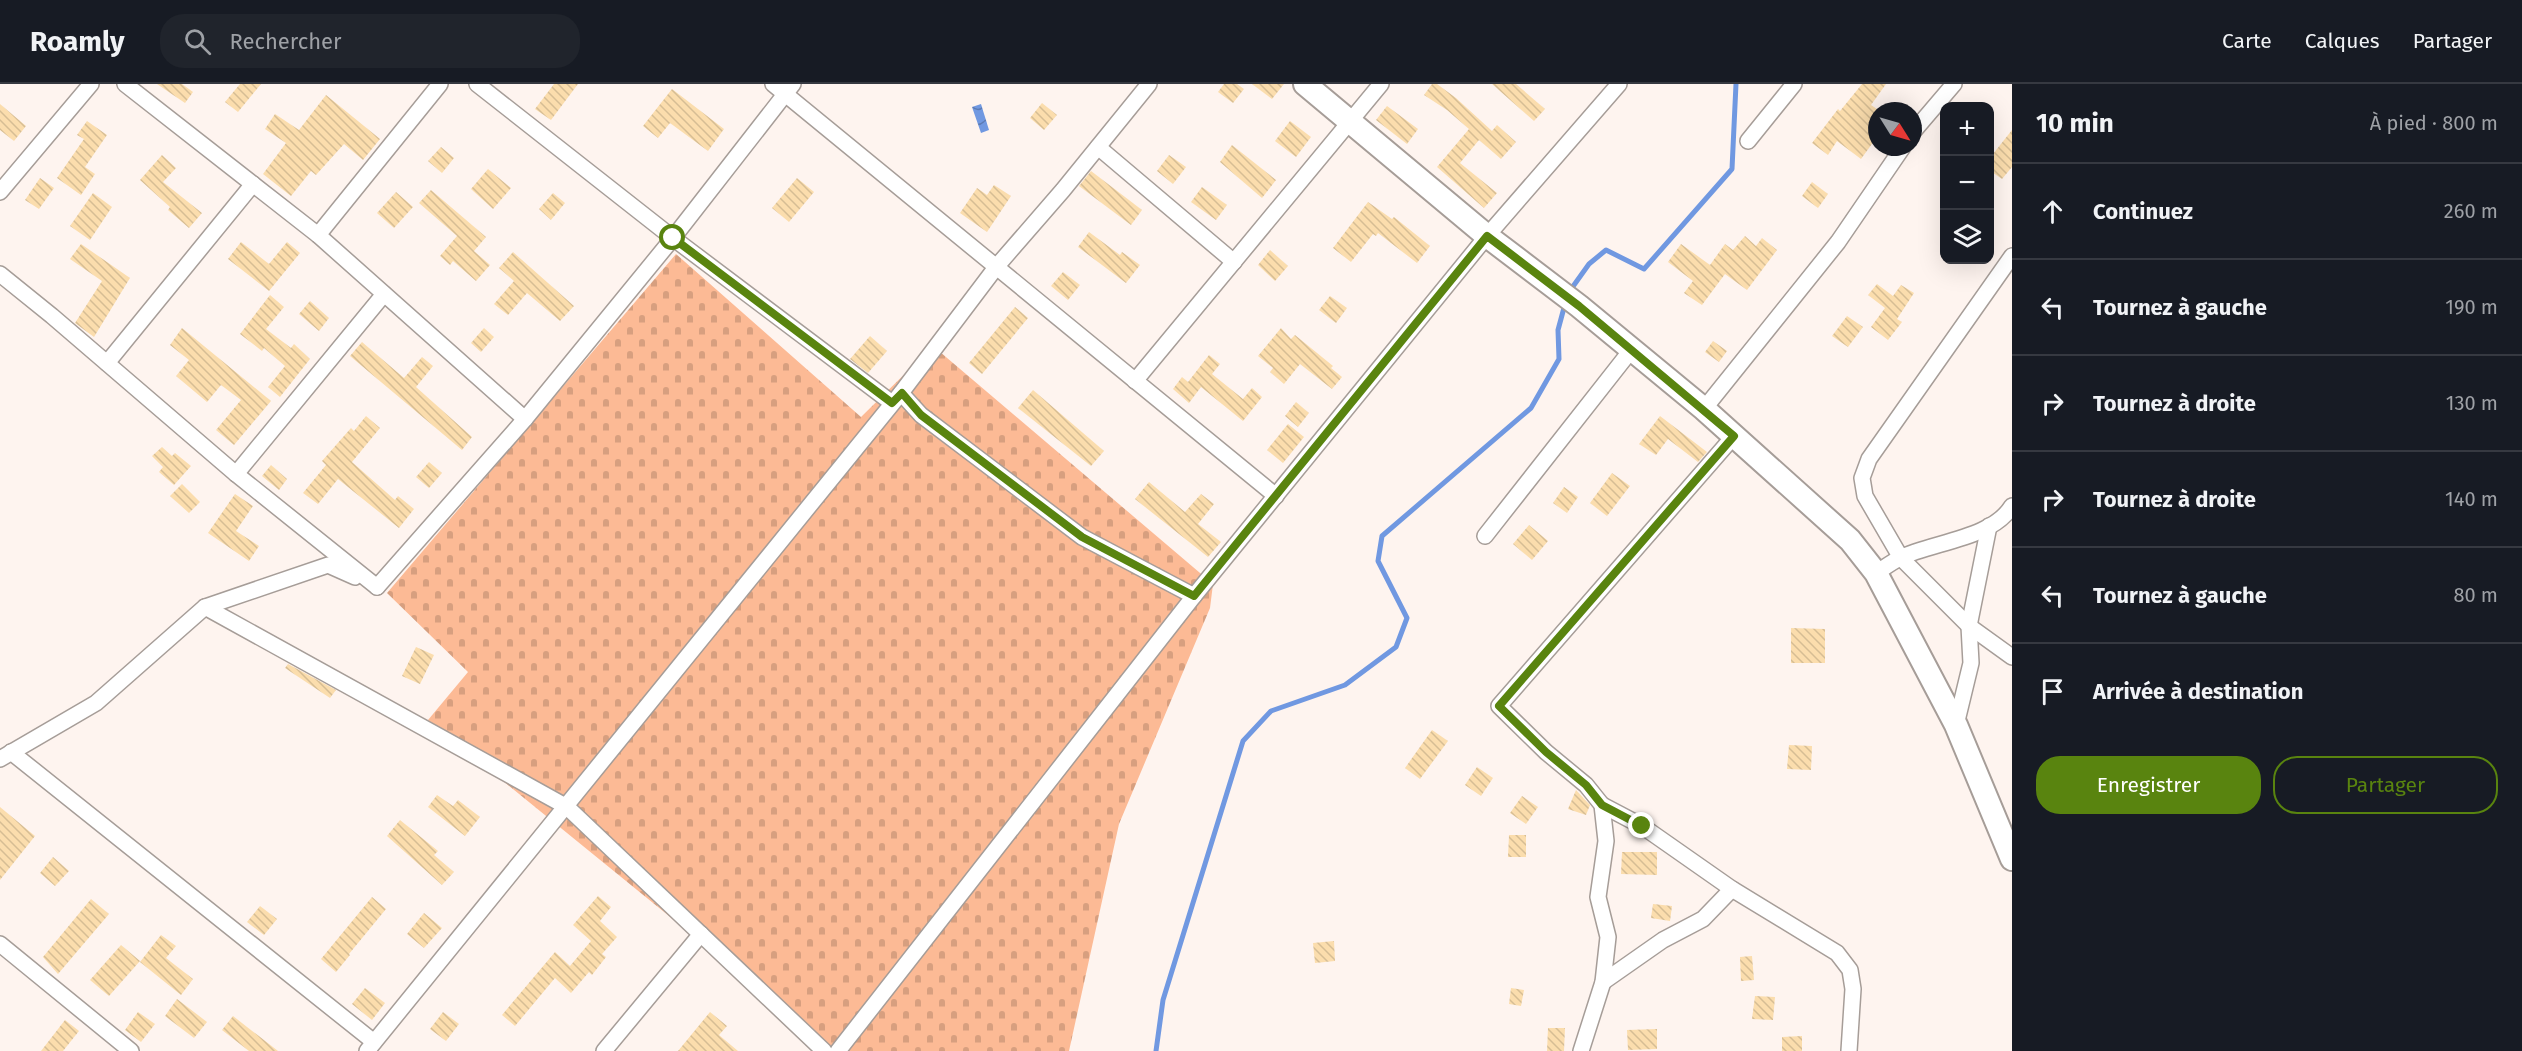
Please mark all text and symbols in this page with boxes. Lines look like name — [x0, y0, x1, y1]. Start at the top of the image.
search box — [160, 14, 580, 68]
text: Roamly — [30, 25, 124, 58]
icon: search — [181, 25, 214, 58]
text: Rechercher — [229, 28, 342, 55]
text: Carte — [2222, 28, 2272, 54]
text: Calques — [2305, 28, 2380, 54]
text: Partager — [2413, 28, 2492, 54]
north arrow — [1868, 102, 1922, 156]
map controls — [1940, 102, 1994, 264]
button: + — [1940, 102, 1994, 156]
text: 10 min — [2036, 108, 2114, 139]
text: À pied · 800 m — [2370, 111, 2498, 135]
button: − — [1940, 156, 1994, 210]
icon: ahead — [2036, 195, 2069, 228]
text: Continuez — [2093, 198, 2193, 225]
text: 260 m — [2444, 199, 2498, 223]
button: layers — [1940, 210, 1994, 264]
route start — [659, 224, 685, 250]
icon: left — [2036, 291, 2069, 324]
text: Tournez à gauche — [2093, 294, 2267, 321]
text: 190 m — [2445, 295, 2498, 319]
icon: right — [2036, 387, 2069, 420]
text: Tournez à droite — [2093, 390, 2256, 417]
text: 130 m — [2446, 391, 2498, 415]
icon: right — [2036, 483, 2069, 516]
text: Tournez à droite — [2093, 486, 2256, 513]
text: 140 m — [2445, 487, 2498, 511]
icon: left — [2036, 579, 2069, 612]
text: Tournez à gauche — [2093, 582, 2267, 609]
text: 80 m — [2453, 583, 2498, 607]
icon: arrive — [2036, 675, 2069, 708]
text: Arrivée à destination — [2093, 678, 2303, 705]
button: Enregistrer — [2036, 756, 2261, 814]
button: Partager — [2273, 756, 2498, 814]
route end — [1628, 812, 1654, 838]

